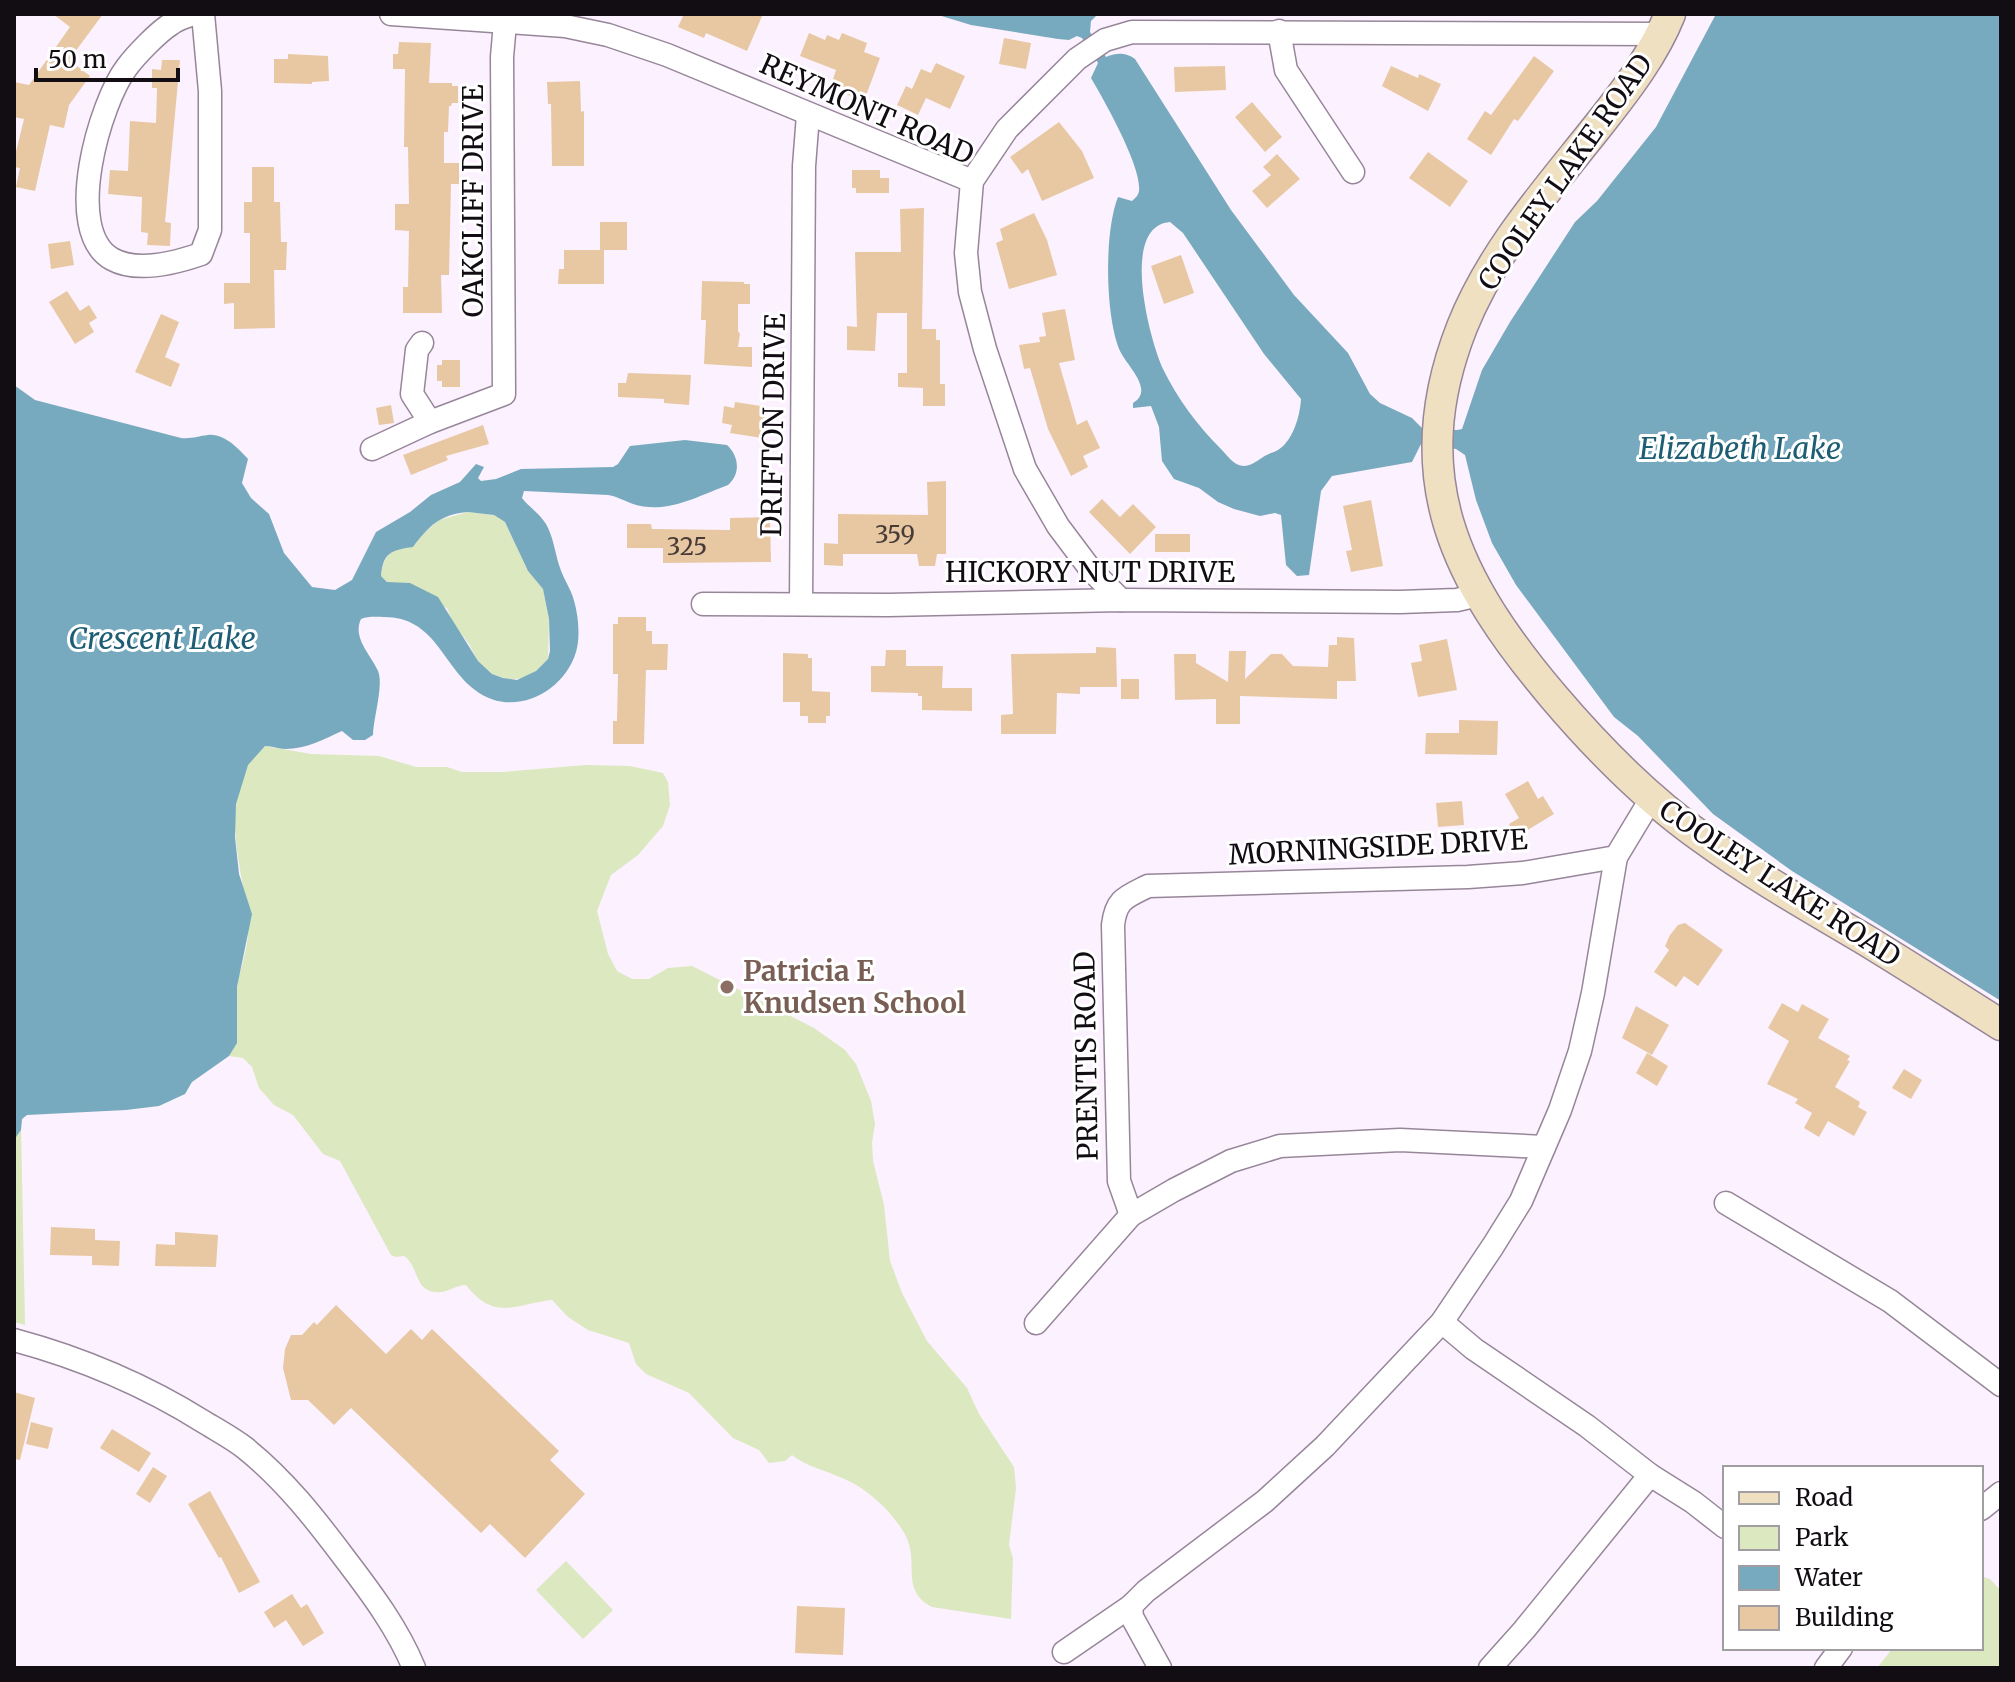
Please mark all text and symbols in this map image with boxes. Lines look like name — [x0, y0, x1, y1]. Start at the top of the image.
scale bar — [36, 32, 178, 82]
text: 50 m — [48, 44, 107, 75]
street label: REYMONT ROAD — [754, 46, 980, 172]
street label: COOLEY LAKE ROAD — [1470, 47, 1660, 297]
street label: OAKCLIFF DRIVE — [455, 84, 491, 317]
street label: DRIFTON DRIVE — [753, 313, 793, 537]
water label: Elizabeth Lake — [1639, 429, 1841, 467]
house number: 359 — [875, 519, 915, 550]
house number: 325 — [667, 531, 707, 562]
street label: HICKORY NUT DRIVE — [945, 554, 1235, 590]
water label: Crescent Lake — [68, 619, 256, 657]
street label: COOLEY LAKE ROAD — [1653, 792, 1907, 974]
street label: MORNINGSIDE DRIVE — [1228, 821, 1529, 873]
street label: PRENTIS ROAD — [1066, 951, 1106, 1161]
place label: Patricia E Knudsen School — [743, 953, 966, 1021]
marker: Patricia E Knudsen School — [718, 978, 736, 996]
legend — [1723, 1466, 1983, 1650]
text: Road — [1795, 1482, 1853, 1513]
text: Park — [1795, 1522, 1849, 1553]
text: Water — [1794, 1562, 1863, 1593]
text: Building — [1795, 1602, 1894, 1633]

